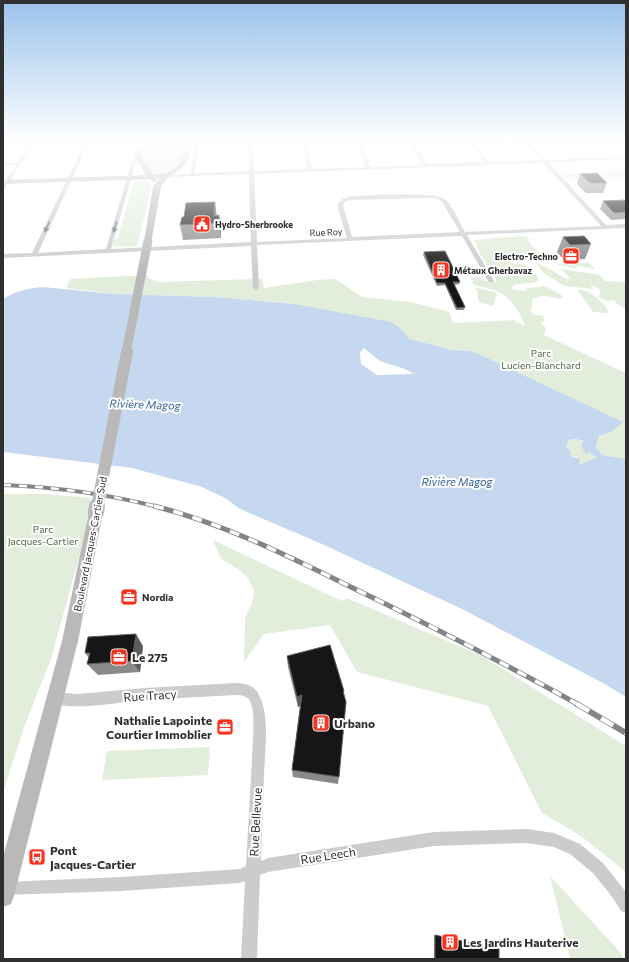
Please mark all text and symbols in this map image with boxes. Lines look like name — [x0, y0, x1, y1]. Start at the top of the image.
public building icon: Hydro-Sherbrooke — [192, 214, 212, 234]
place label: Hydro-Sherbrooke — [215, 219, 293, 230]
one-way arrow — [44, 221, 50, 233]
one-way arrow — [112, 222, 118, 234]
street label: Rue Roy — [309, 226, 343, 238]
office icon: Electro-Techno — [561, 246, 581, 266]
place label: Electro-Techno — [495, 251, 559, 262]
building icon: Métaux Gherbavaz — [431, 260, 451, 280]
place label: Métaux Gherbavaz — [454, 265, 533, 276]
park label: Parc Lucien-Blanchard — [501, 347, 581, 371]
water label: Rivière Magog — [109, 396, 182, 412]
street label: Boulevard Jacques-Cartier Sud — [71, 475, 109, 612]
water label: Rivière Magog — [421, 475, 494, 488]
park label: Parc Jacques-Cartier — [8, 523, 78, 547]
office icon: Nordia — [119, 587, 139, 607]
place label: Nordia — [142, 591, 173, 603]
office icon: Le 275 — [109, 647, 129, 667]
place label: Le 275 — [132, 650, 168, 664]
street label: Rue Tracy — [123, 686, 177, 704]
place label: Nathalie Lapointe Courtier Immoblier — [106, 713, 212, 741]
building icon: Urbano — [311, 713, 331, 733]
place label: Urbano — [334, 716, 375, 730]
office icon: Nathalie Lapointe Courtier Immoblier — [215, 717, 235, 737]
street label: Rue Bellevue — [246, 787, 264, 857]
place label: Pont Jacques-Cartier — [50, 843, 136, 872]
street label: Rue Leech — [299, 844, 357, 866]
bus stop icon: Pont Jacques-Cartier — [27, 847, 47, 867]
building icon: Les Jardins Hauterive — [440, 932, 460, 952]
place label: Les Jardins Hauterive — [463, 935, 579, 950]

